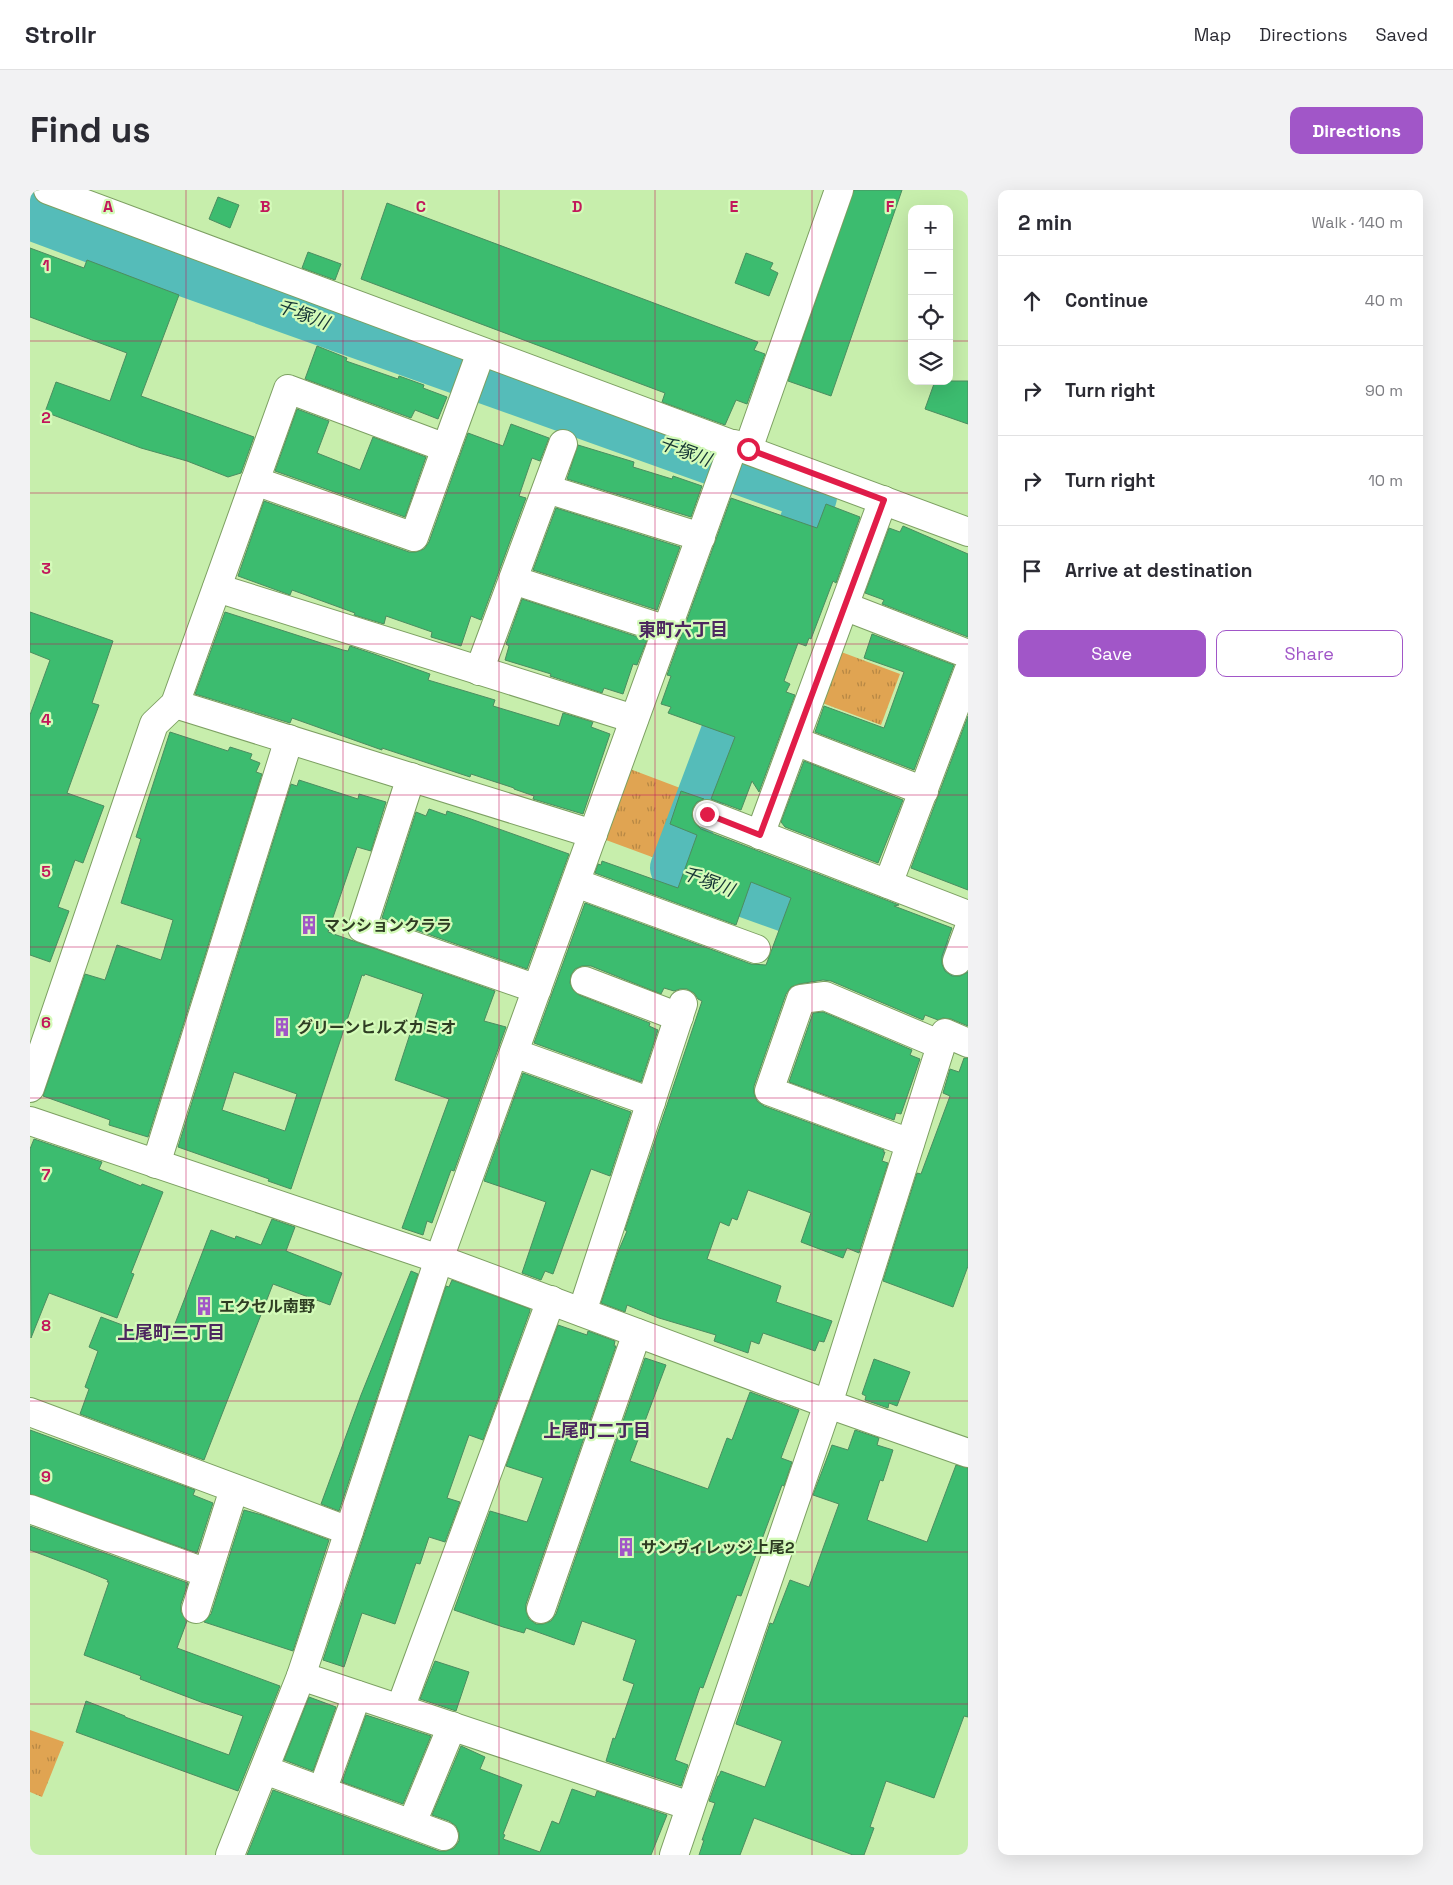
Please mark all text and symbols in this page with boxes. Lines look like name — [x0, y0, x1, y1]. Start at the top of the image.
text: Strollr — [25, 19, 97, 50]
text: Map — [1194, 23, 1231, 46]
text: Directions — [1259, 23, 1348, 46]
text: Saved — [1376, 23, 1428, 46]
button: Directions — [1290, 107, 1423, 154]
text: Find us — [30, 108, 151, 152]
text: A — [103, 196, 113, 217]
text: B — [260, 196, 270, 217]
text: C — [416, 196, 426, 217]
text: D — [572, 196, 582, 217]
text: E — [730, 196, 739, 217]
text: F — [886, 196, 895, 217]
map controls — [908, 205, 953, 385]
button: + — [908, 205, 953, 250]
text: 2 min — [1018, 209, 1072, 236]
text: Walk · 140 m — [1311, 212, 1403, 233]
button: − — [908, 250, 953, 295]
text: 1 — [42, 255, 50, 276]
icon: ahead — [1018, 287, 1046, 315]
text: Continue — [1065, 288, 1148, 313]
text: 40 m — [1365, 290, 1403, 311]
water label: 千塚川 — [274, 294, 334, 335]
button: locate — [908, 295, 953, 340]
button: layers — [908, 340, 953, 385]
icon: right — [1018, 377, 1046, 405]
text: Turn right — [1065, 378, 1155, 403]
text: 90 m — [1365, 380, 1403, 401]
text: 2 — [41, 407, 51, 428]
water label: 千塚川 — [656, 431, 716, 472]
route start — [737, 438, 760, 461]
icon: right — [1018, 467, 1046, 495]
text: Turn right — [1065, 468, 1155, 493]
text: 10 m — [1368, 470, 1403, 491]
icon: arrive — [1018, 557, 1046, 585]
text: 3 — [41, 558, 51, 579]
text: Arrive at destination — [1065, 558, 1253, 583]
district label: 東町六丁目 — [638, 618, 728, 641]
button: Save — [1018, 630, 1206, 677]
button: Share — [1216, 630, 1403, 677]
text: 4 — [41, 709, 51, 730]
route end — [696, 803, 719, 826]
text: 5 — [41, 861, 51, 882]
water label: 千塚川 — [679, 861, 739, 902]
building icon: マンションクララ — [298, 914, 320, 936]
place label: マンションクララ — [324, 915, 452, 936]
text: 6 — [41, 1012, 51, 1033]
building icon: グリーンヒルズカミオ — [271, 1016, 293, 1038]
place label: グリーンヒルズカミオ — [297, 1017, 456, 1038]
text: 7 — [42, 1164, 51, 1185]
building icon: エクセル南野 — [193, 1295, 215, 1317]
place label: エクセル南野 — [219, 1296, 315, 1317]
text: 8 — [41, 1315, 51, 1336]
district label: 上尾町三丁目 — [117, 1321, 225, 1344]
district label: 上尾町二丁目 — [543, 1419, 651, 1442]
text: 9 — [41, 1466, 51, 1487]
building icon: サンヴィレッジ上尾2 — [615, 1536, 637, 1558]
place label: サンヴィレッジ上尾2 — [641, 1537, 795, 1558]

